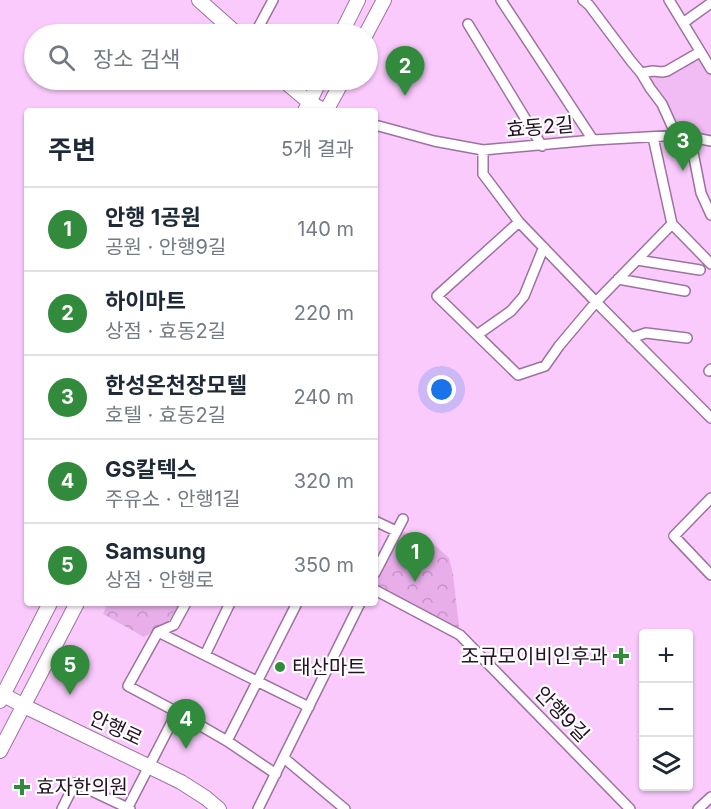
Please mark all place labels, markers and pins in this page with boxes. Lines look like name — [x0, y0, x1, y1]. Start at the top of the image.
pin: 2 — [386, 46, 424, 96]
pin: 3 — [664, 122, 702, 171]
pin: 1 — [396, 532, 434, 582]
place label: 조규모이비인후과 — [461, 644, 608, 668]
pin: 5 — [50, 646, 90, 695]
marker: 조규모이비인후과 — [612, 647, 630, 665]
place label: 태산마트 — [292, 655, 366, 679]
marker: 태산마트 — [273, 660, 287, 674]
pin: 4 — [166, 700, 206, 749]
place label: 효자한의원 — [36, 775, 128, 799]
marker: 효자한의원 — [13, 778, 31, 796]

